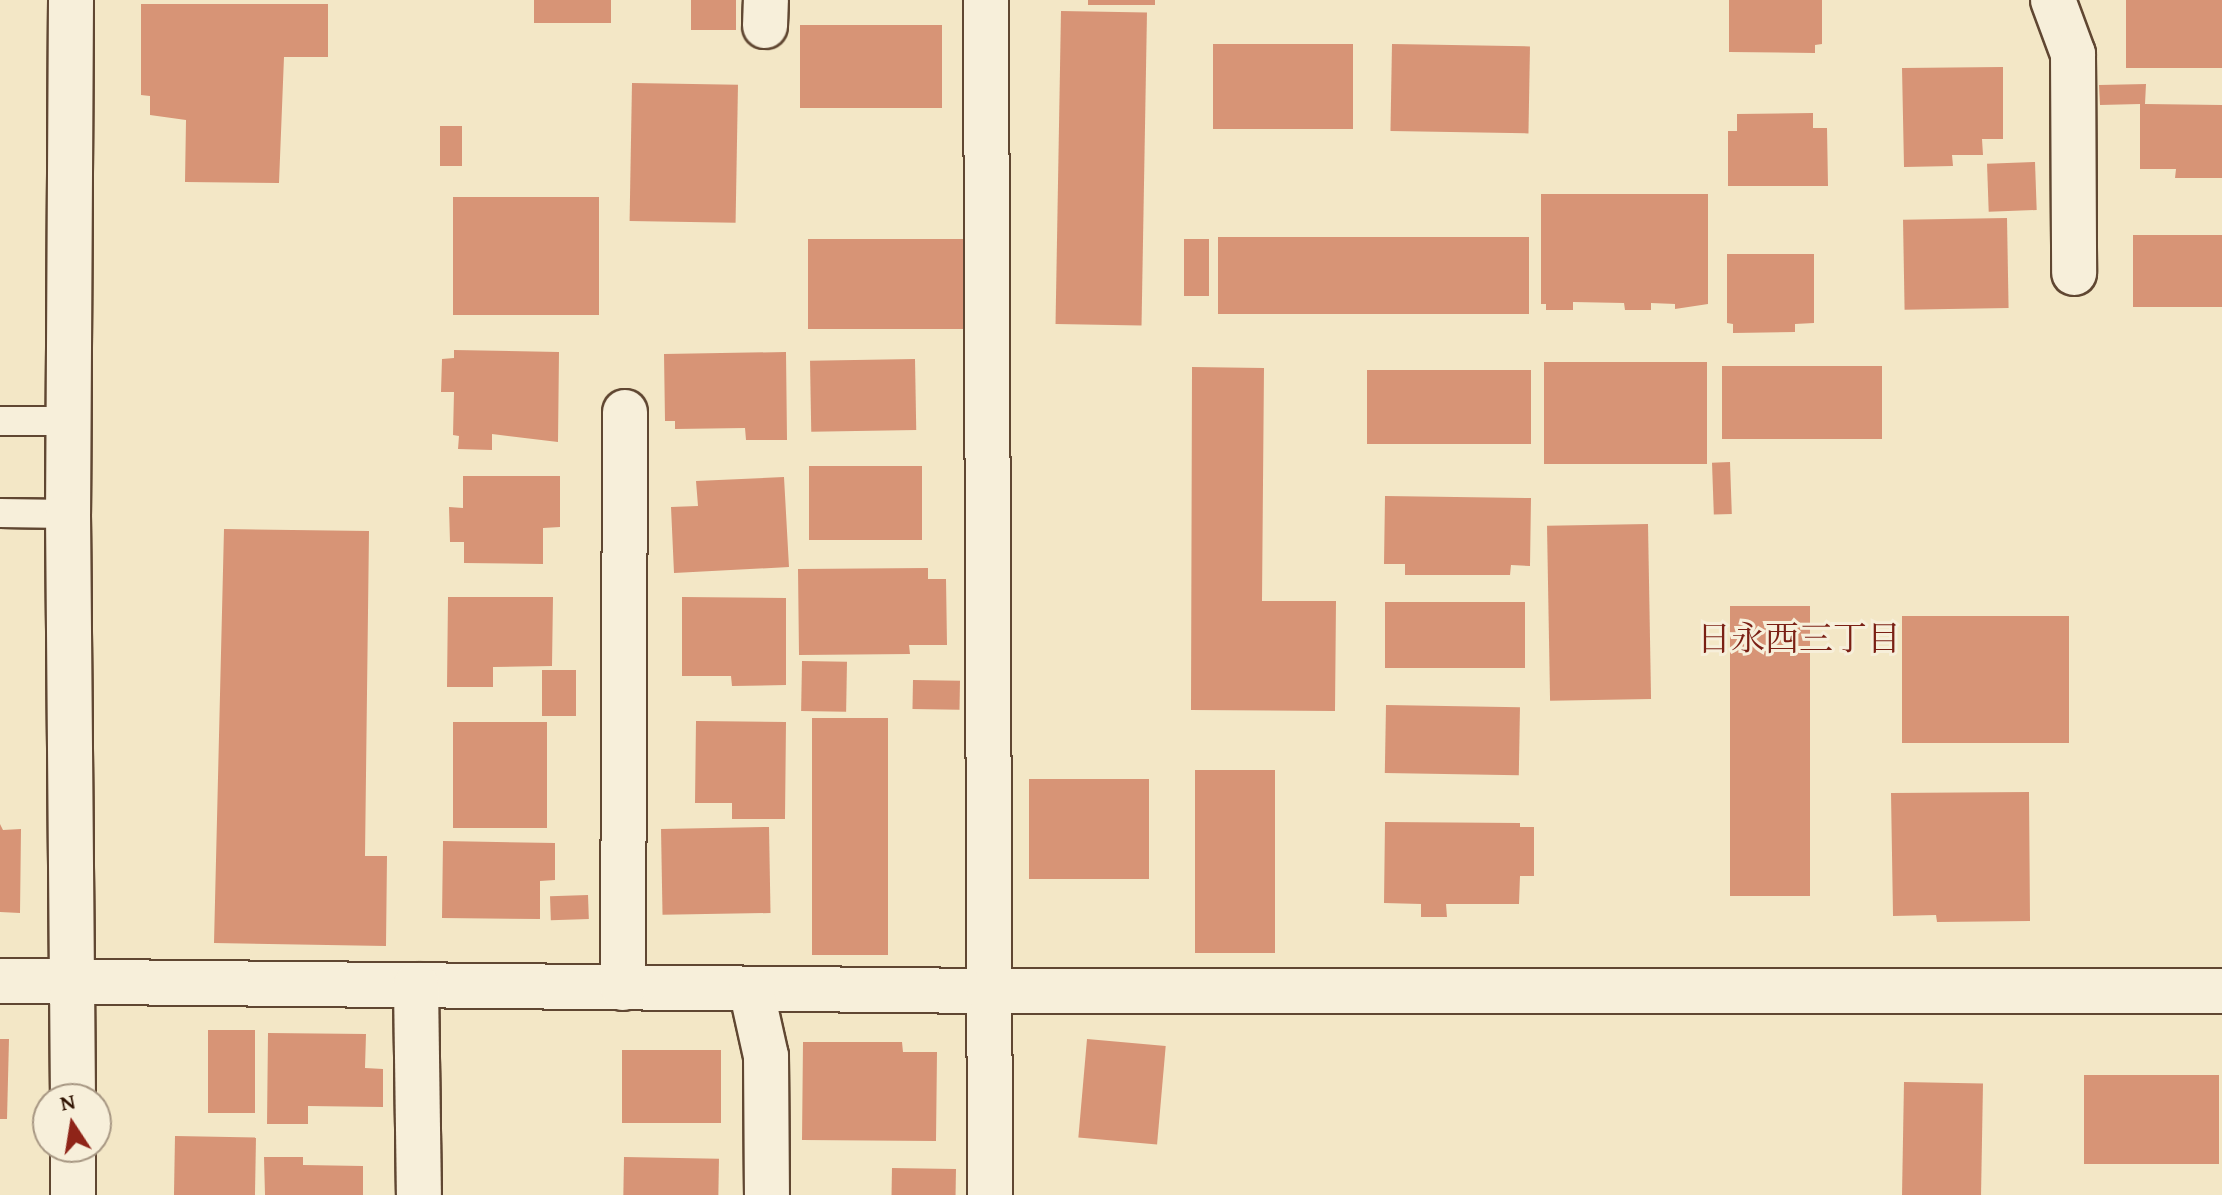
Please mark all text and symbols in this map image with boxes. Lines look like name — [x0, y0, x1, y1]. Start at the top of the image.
district label: 日永西三丁目 — [1697, 618, 1901, 658]
north arrow — [32, 1083, 112, 1163]
text: N — [57, 1084, 78, 1119]

